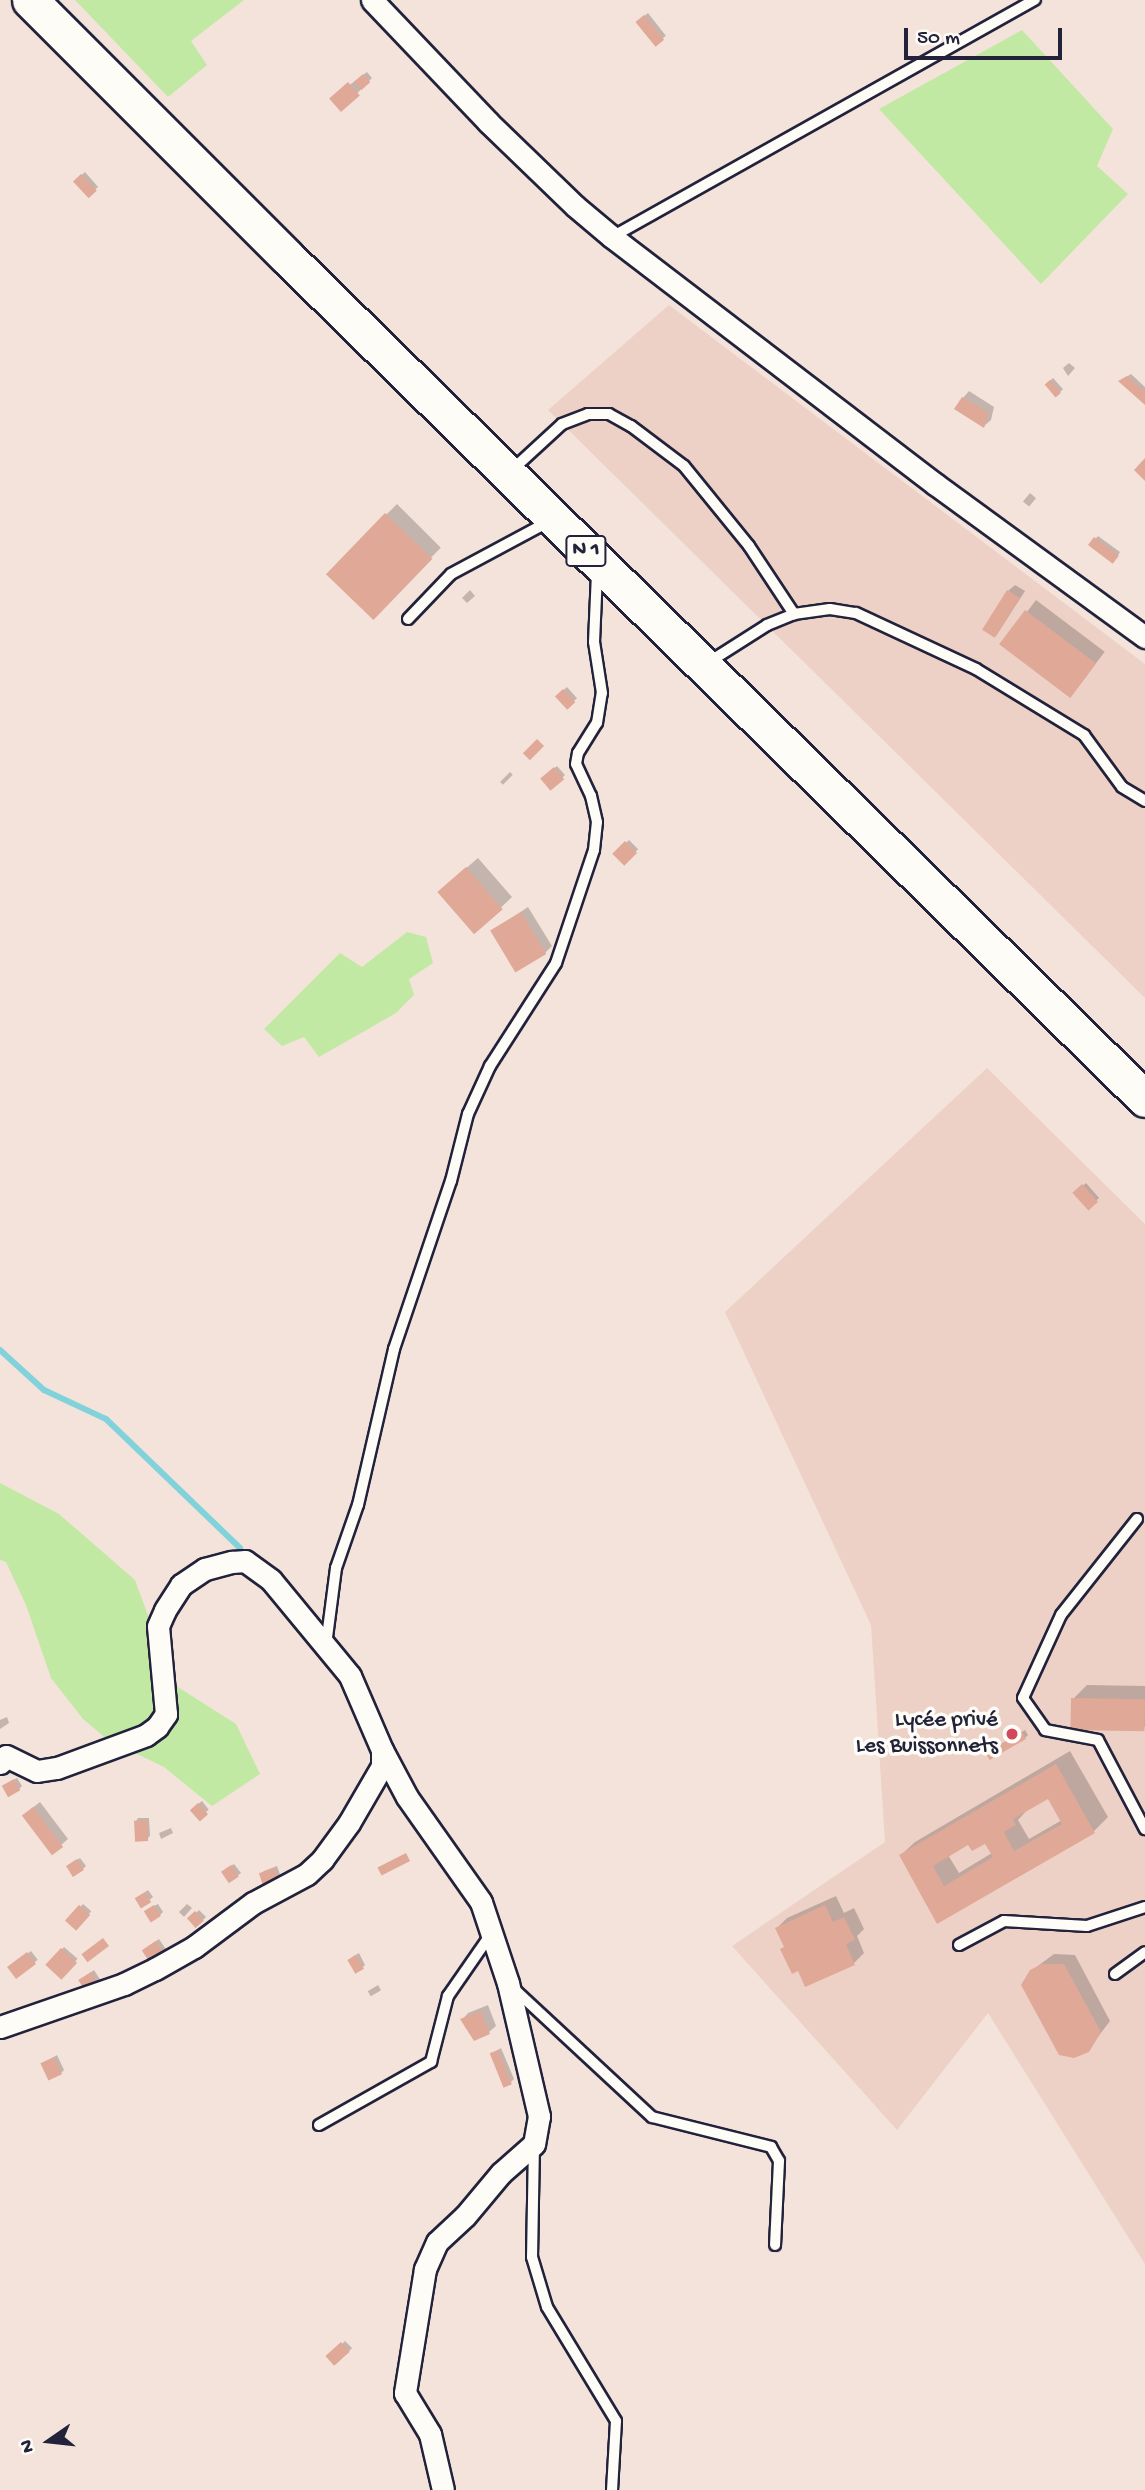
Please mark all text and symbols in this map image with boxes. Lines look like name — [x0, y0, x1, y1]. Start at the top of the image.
scale bar — [907, 14, 1064, 58]
text: 50 m — [917, 27, 960, 52]
road number: N 1 — [565, 534, 607, 568]
place label: Lycée privé Les Buissonnets — [856, 1707, 998, 1761]
marker: Lycée privé Les Buissonnets — [1004, 1726, 1020, 1742]
north arrow — [14, 2406, 84, 2476]
text: N — [15, 2437, 41, 2455]

